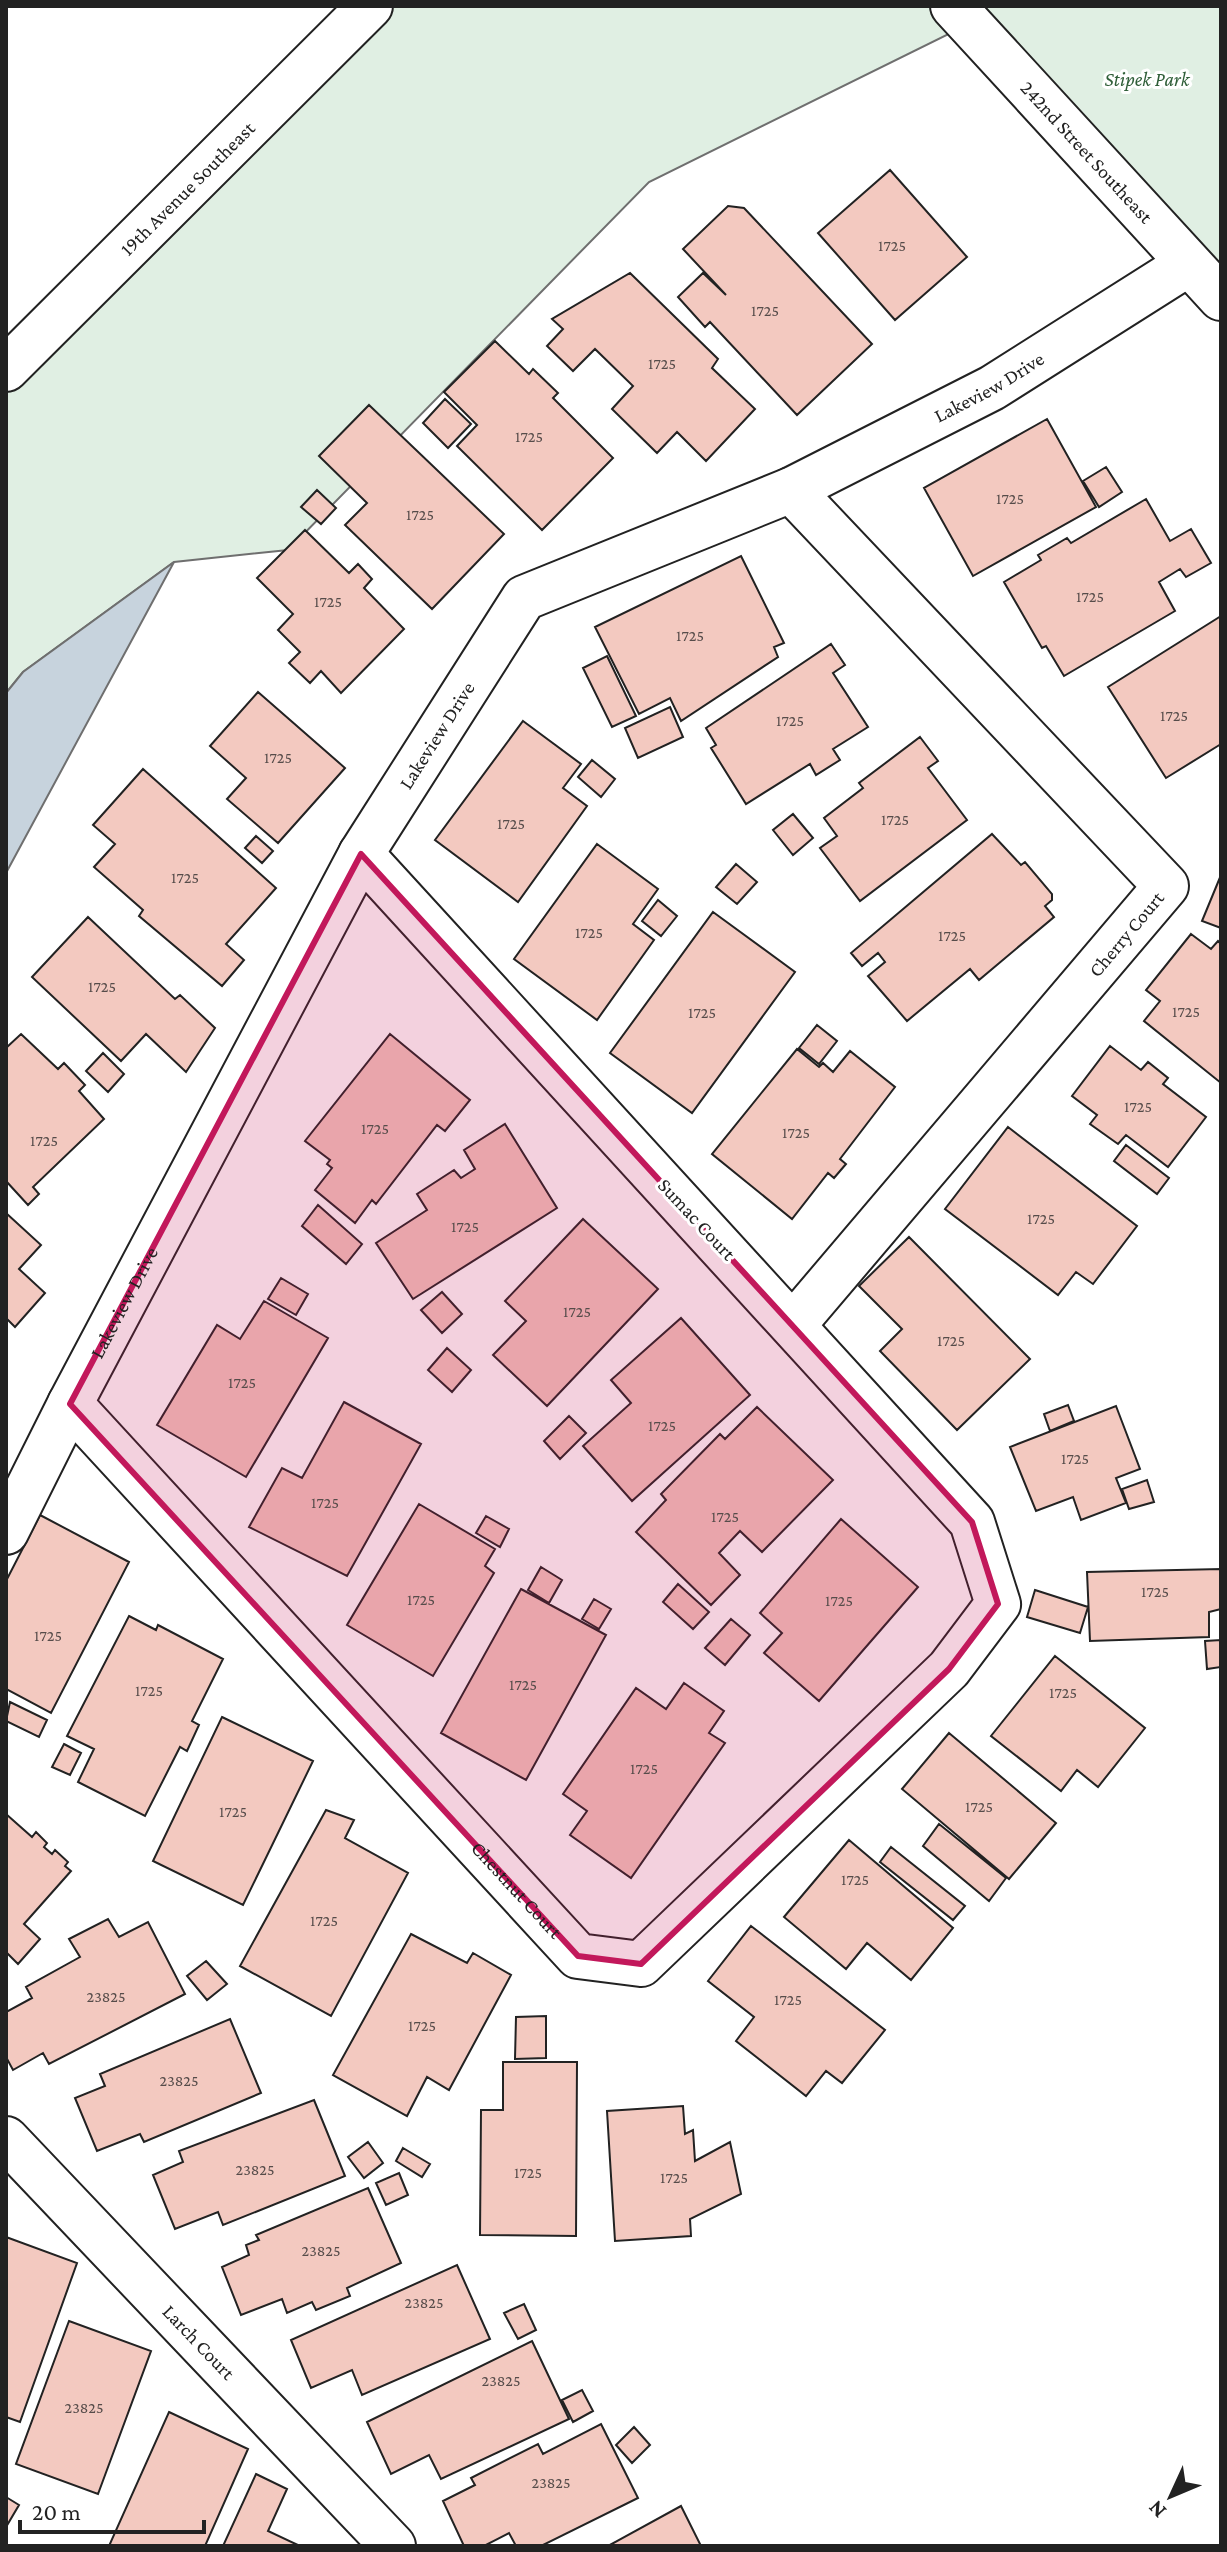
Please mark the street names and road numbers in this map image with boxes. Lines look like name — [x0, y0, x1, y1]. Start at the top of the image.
street label: 242nd Street Southeast — [1016, 76, 1158, 228]
street label: 19th Avenue Southeast — [116, 116, 259, 260]
street label: Lakeview Drive — [930, 347, 1048, 427]
street label: Lakeview Drive — [394, 678, 479, 793]
street label: Cherry Court — [1084, 887, 1169, 982]
street label: Sumac Court — [654, 1174, 741, 1265]
street label: Lakeview Drive — [85, 1243, 162, 1362]
street label: Chestnut Court — [467, 1837, 567, 1943]
street label: Larch Court — [158, 2300, 240, 2384]

